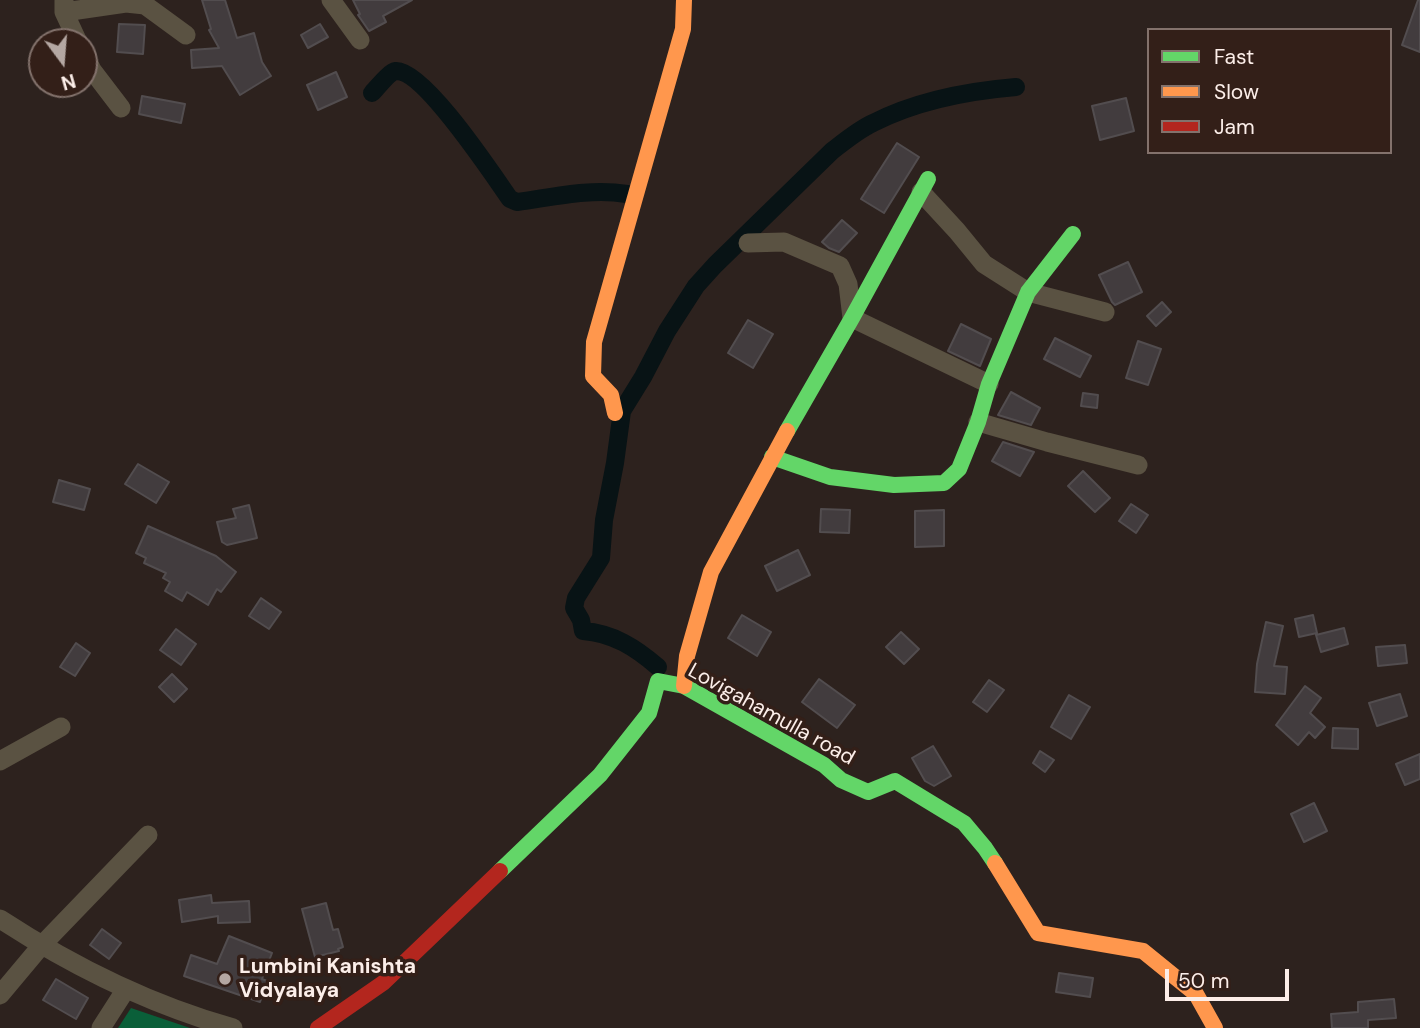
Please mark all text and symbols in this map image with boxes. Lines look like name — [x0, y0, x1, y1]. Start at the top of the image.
north arrow — [28, 28, 98, 98]
legend — [1147, 28, 1392, 154]
text: Fast — [1214, 43, 1254, 71]
text: N — [58, 68, 78, 96]
text: Slow — [1214, 78, 1259, 106]
text: Jam — [1214, 113, 1255, 141]
street label: Lovigahamulla road — [683, 659, 859, 771]
place label: Lumbini Kanishta Vidyalaya — [239, 954, 416, 1004]
scale bar — [1168, 954, 1292, 998]
text: 50 m — [1178, 967, 1229, 995]
marker: Lumbini Kanishta Vidyalaya — [217, 971, 233, 987]

